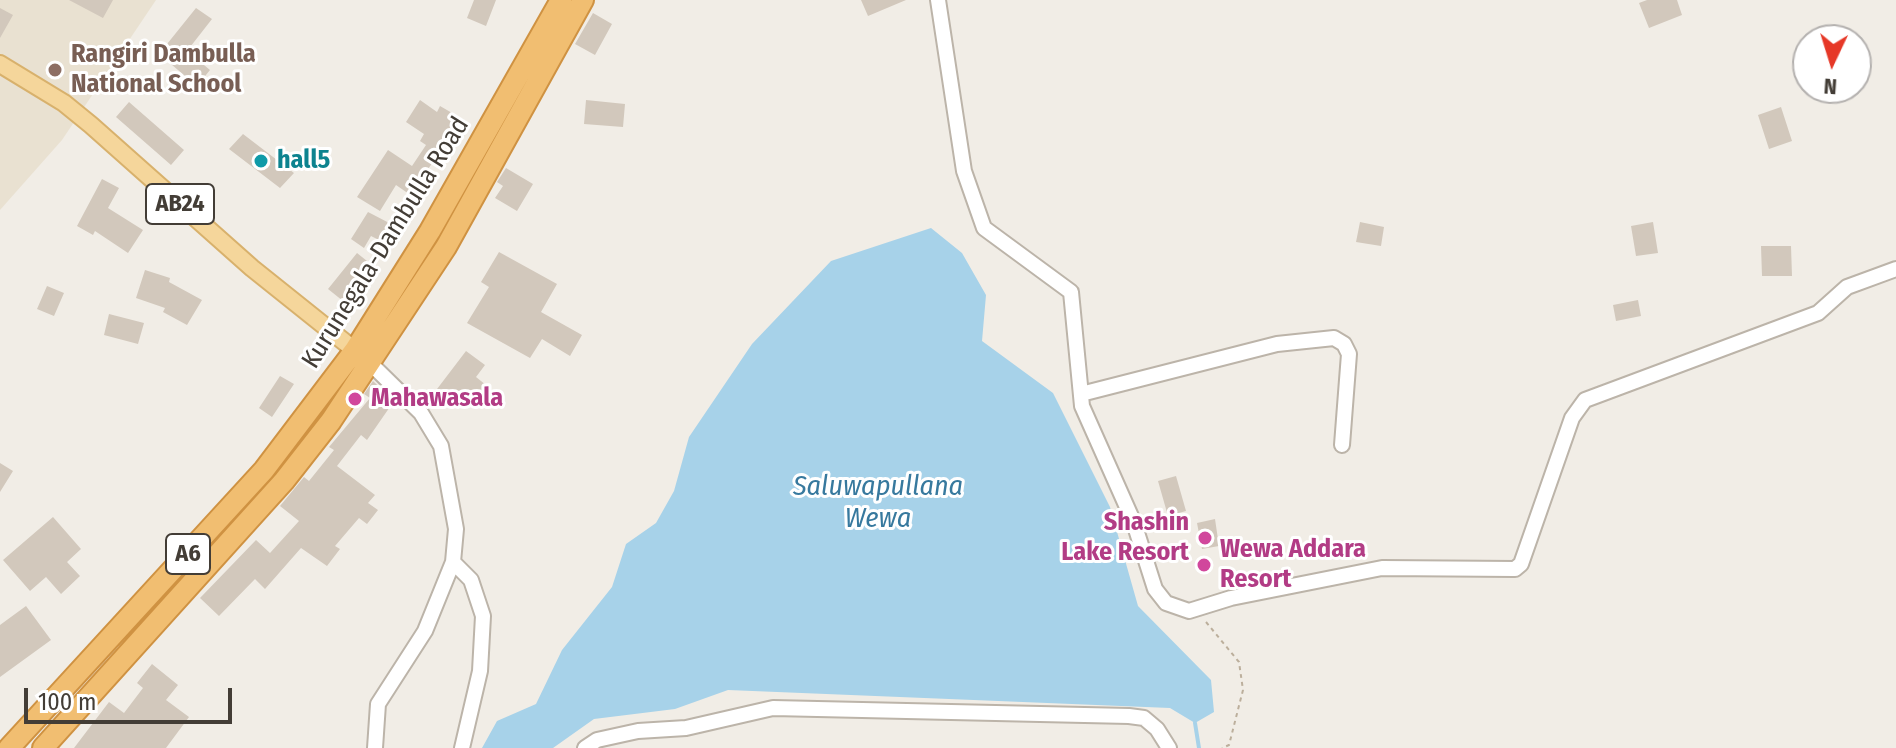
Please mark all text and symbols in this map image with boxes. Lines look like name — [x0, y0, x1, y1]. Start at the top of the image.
north arrow — [1792, 24, 1872, 104]
place label: Rangiri Dambulla National School — [71, 39, 256, 100]
marker: Rangiri Dambulla National School — [46, 61, 64, 79]
text: N — [1823, 73, 1838, 100]
street label: Kurunegala-Dambulla Road — [296, 111, 476, 375]
place label: hall5 — [277, 145, 330, 177]
marker: hall5 — [252, 152, 270, 170]
road number: AB24 — [146, 184, 214, 224]
place label: Mahawasala — [371, 383, 503, 415]
marker: Mahawasala — [346, 390, 364, 408]
water label: Saluwapullana Wewa — [793, 470, 963, 536]
place label: Shashin Lake Resort — [1061, 507, 1189, 568]
marker: Shashin Lake Resort — [1196, 529, 1214, 547]
road number: A6 — [166, 534, 210, 574]
place label: Wewa Addara Resort — [1220, 534, 1366, 596]
marker: Wewa Addara Resort — [1195, 556, 1213, 574]
scale bar — [28, 672, 236, 722]
text: 100 m — [38, 688, 96, 716]

